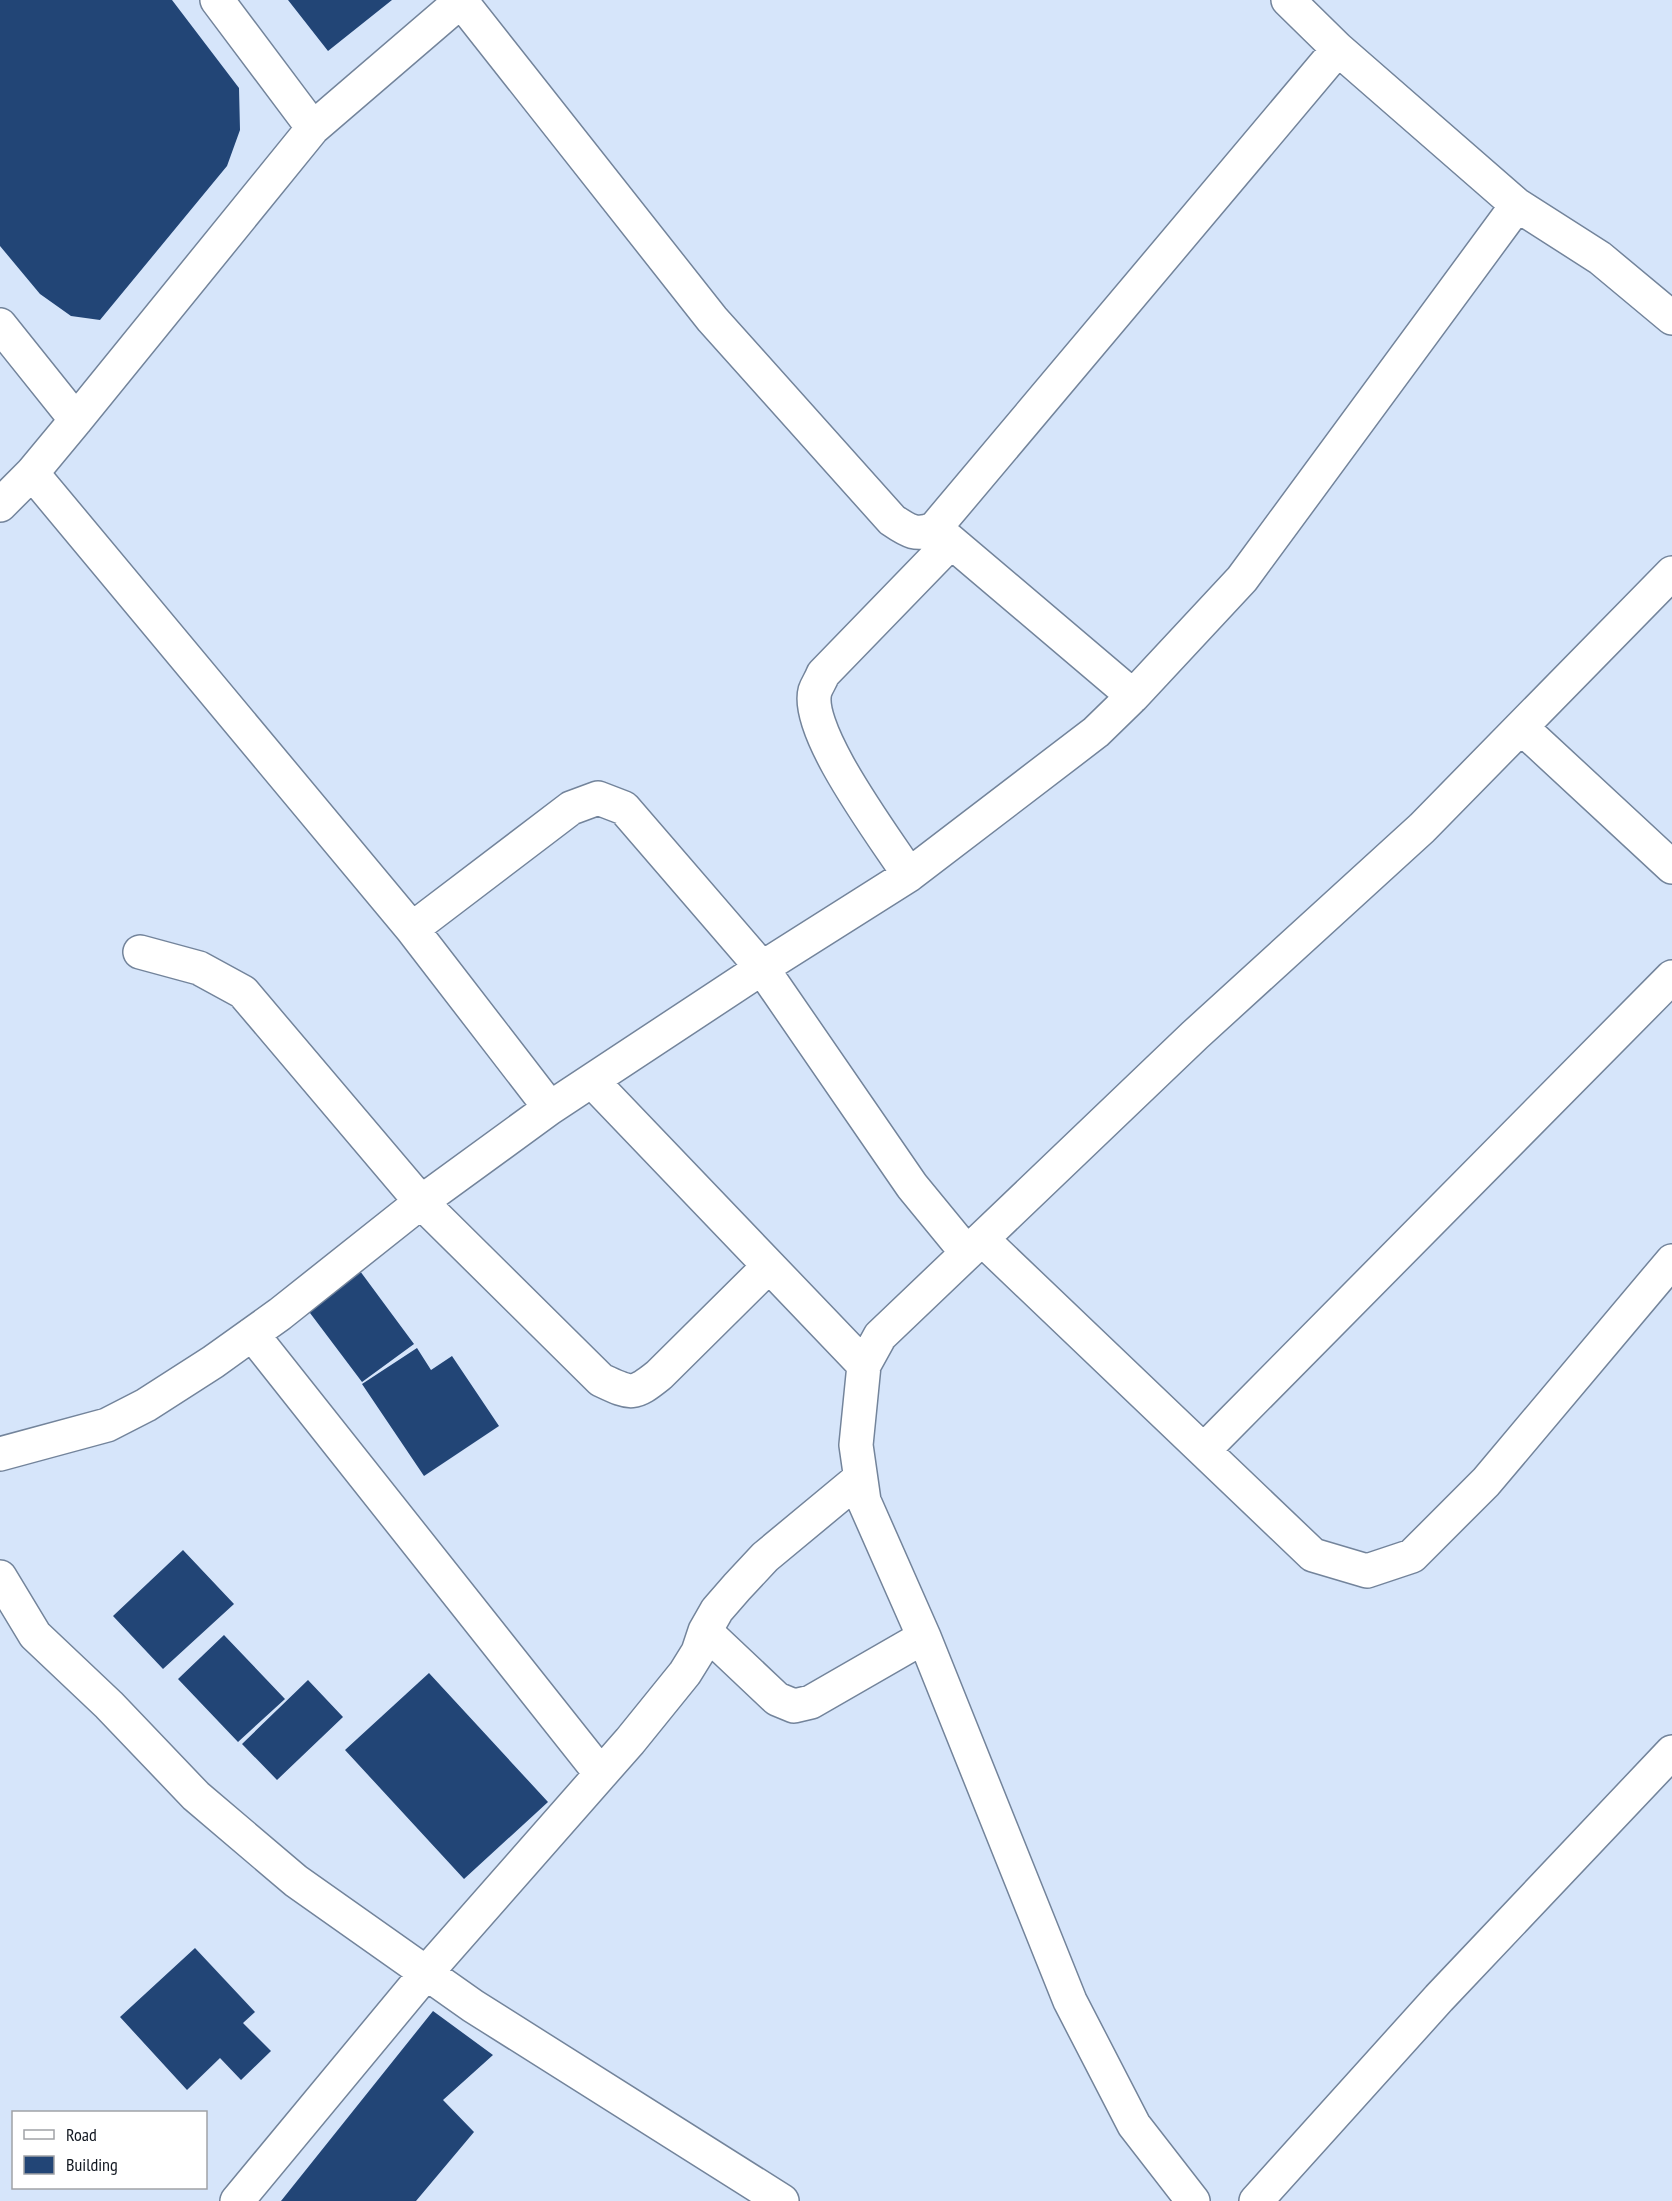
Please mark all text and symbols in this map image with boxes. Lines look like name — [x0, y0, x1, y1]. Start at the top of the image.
legend — [12, 2111, 207, 2189]
text: Road — [66, 2123, 97, 2146]
text: Building — [66, 2153, 118, 2176]

